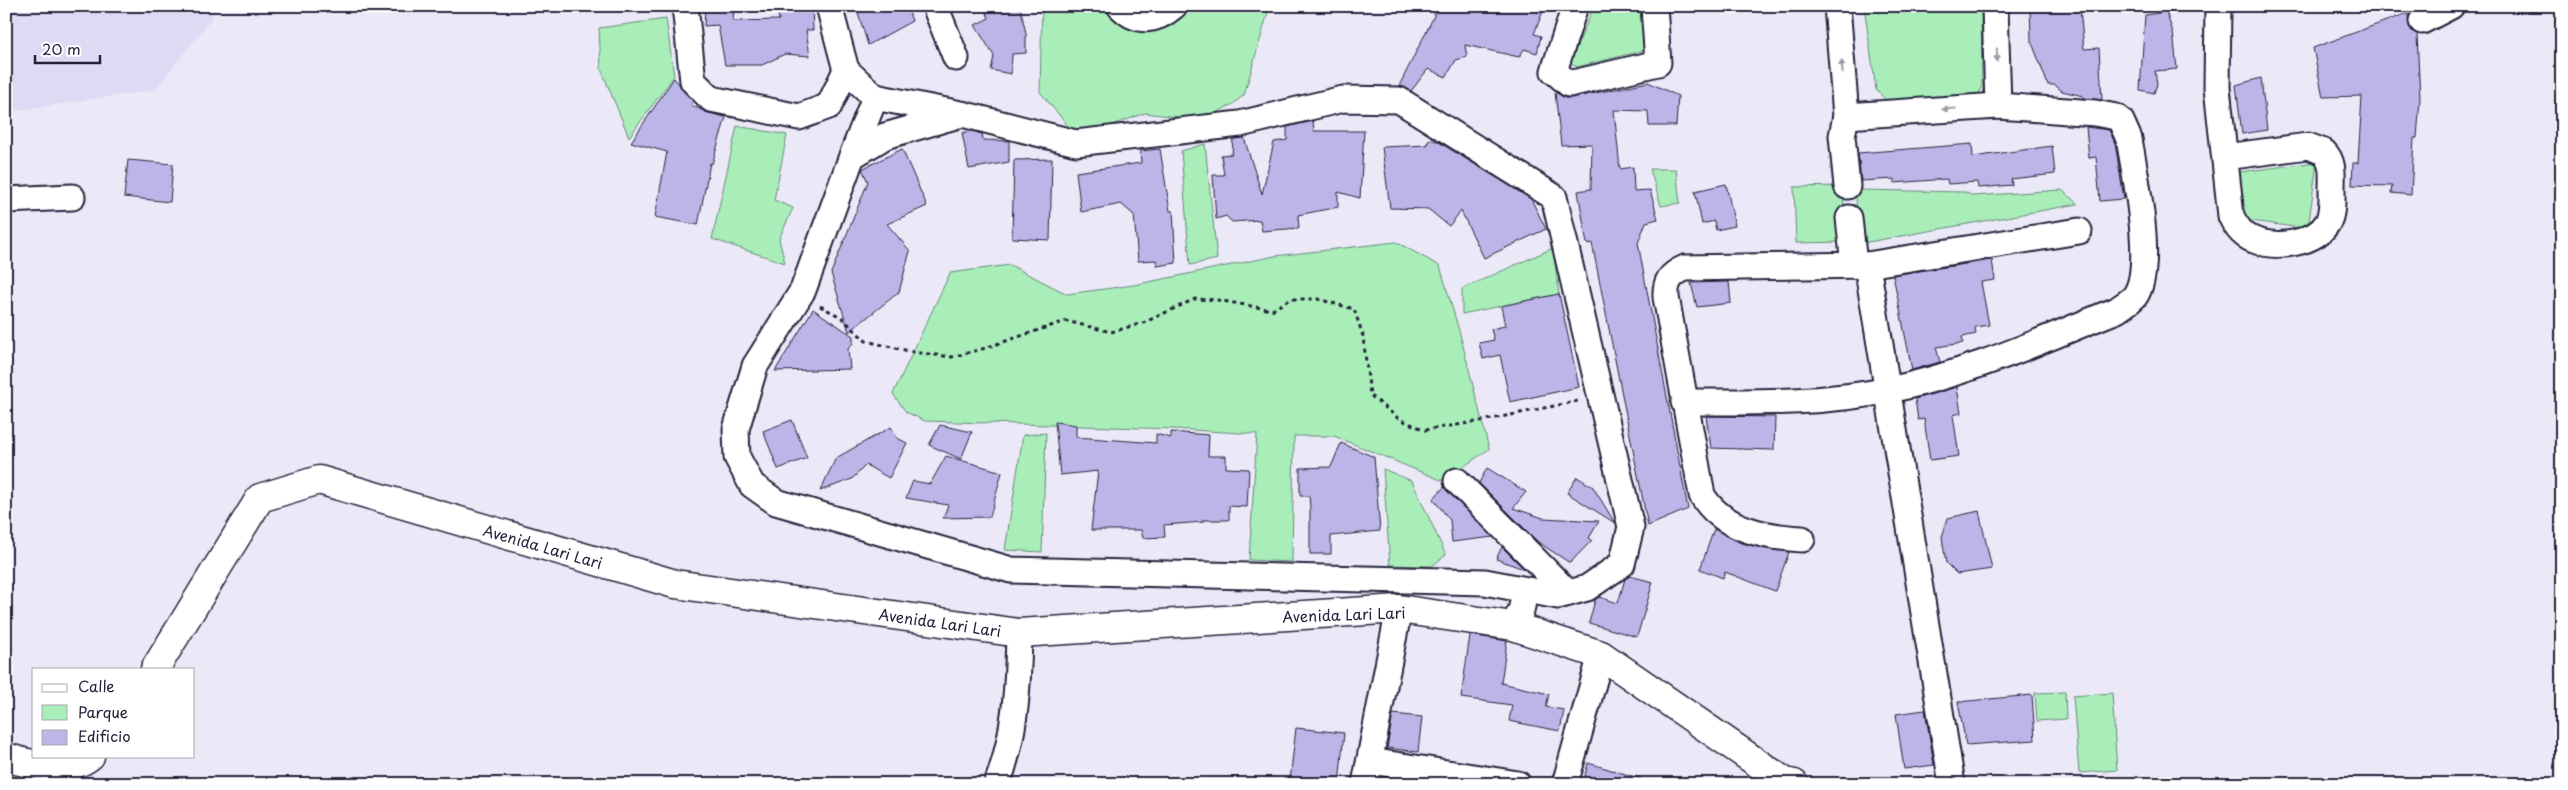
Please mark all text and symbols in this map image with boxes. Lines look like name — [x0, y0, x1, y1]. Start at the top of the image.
scale bar — [35, 32, 100, 64]
text: 20 m — [42, 37, 81, 60]
one-way arrow — [1993, 47, 2001, 63]
one-way arrow — [1837, 59, 1845, 75]
one-way arrow — [1941, 106, 1957, 114]
street label: Avenida Lari Lari — [481, 518, 605, 574]
street label: Avenida Lari Lari — [1282, 600, 1406, 628]
street label: Avenida Lari Lari — [877, 602, 1003, 642]
legend — [32, 668, 195, 758]
text: Calle — [78, 674, 115, 697]
text: Parque — [78, 700, 128, 723]
text: Edificio — [78, 724, 131, 747]

